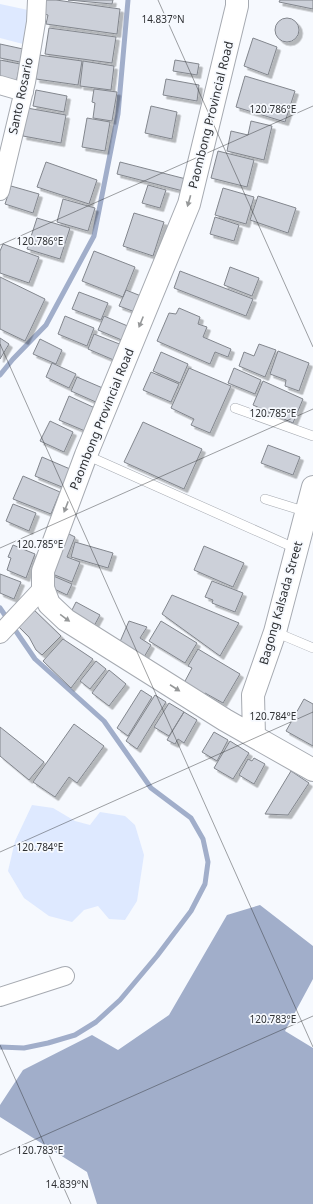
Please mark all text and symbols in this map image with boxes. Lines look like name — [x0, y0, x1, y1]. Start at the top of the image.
text: 14.837°N — [141, 12, 185, 26]
street label: Paombong Provincial Road — [184, 39, 237, 190]
street label: Santo Rosario — [4, 56, 37, 136]
text: 120.786°E — [250, 102, 296, 116]
one-way arrow — [186, 195, 192, 207]
text: 120.786°E — [17, 234, 63, 248]
one-way arrow — [138, 316, 144, 327]
street label: Paombong Provincial Road — [65, 345, 138, 492]
text: 120.785°E — [250, 406, 296, 420]
one-way arrow — [63, 502, 69, 514]
text: 120.785°E — [17, 537, 63, 551]
street label: Bagong Kalsada Street — [255, 539, 306, 667]
one-way arrow — [60, 614, 70, 622]
one-way arrow — [169, 684, 181, 691]
text: 120.784°E — [250, 709, 296, 723]
text: 120.784°E — [17, 840, 63, 854]
text: 120.783°E — [250, 1012, 296, 1026]
text: 120.783°E — [17, 1143, 63, 1157]
text: 14.839°N — [45, 1177, 89, 1191]

